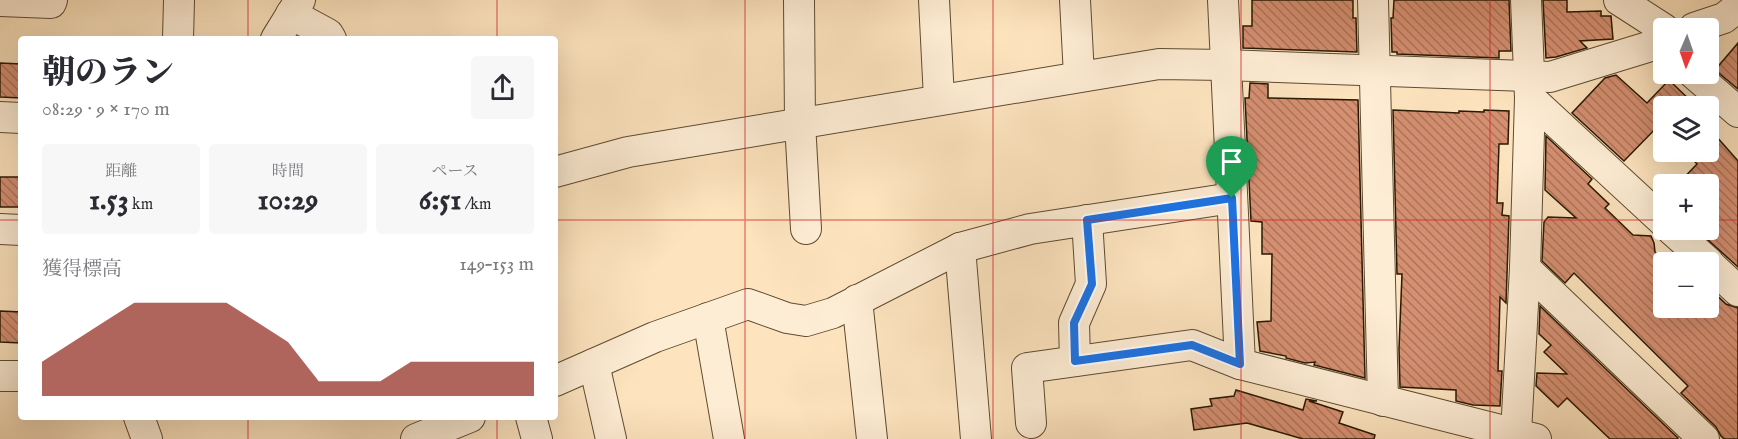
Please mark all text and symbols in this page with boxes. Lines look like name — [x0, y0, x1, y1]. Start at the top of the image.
north arrow — [1653, 18, 1719, 84]
map controls — [1653, 18, 1719, 318]
text: 朝のラン — [42, 53, 174, 95]
button: share — [471, 56, 534, 119]
button: layers — [1653, 96, 1719, 162]
text: 08:29 · 9 × 170 m — [42, 97, 170, 122]
pin — [1206, 136, 1257, 198]
icon: arrive — [1215, 145, 1248, 178]
text: 距離 — [105, 162, 137, 182]
text: 時間 — [272, 162, 304, 182]
text: ペース — [431, 162, 479, 182]
button: + — [1653, 174, 1719, 240]
text: 1.53 — [89, 182, 129, 220]
text: 10:29 — [258, 182, 318, 220]
text: 6:51 — [419, 182, 461, 220]
text: km — [129, 195, 153, 215]
text: /km — [461, 195, 491, 215]
text: 149–153 m — [459, 252, 534, 277]
button: − — [1653, 252, 1719, 318]
text: 獲得標高 — [42, 257, 122, 282]

